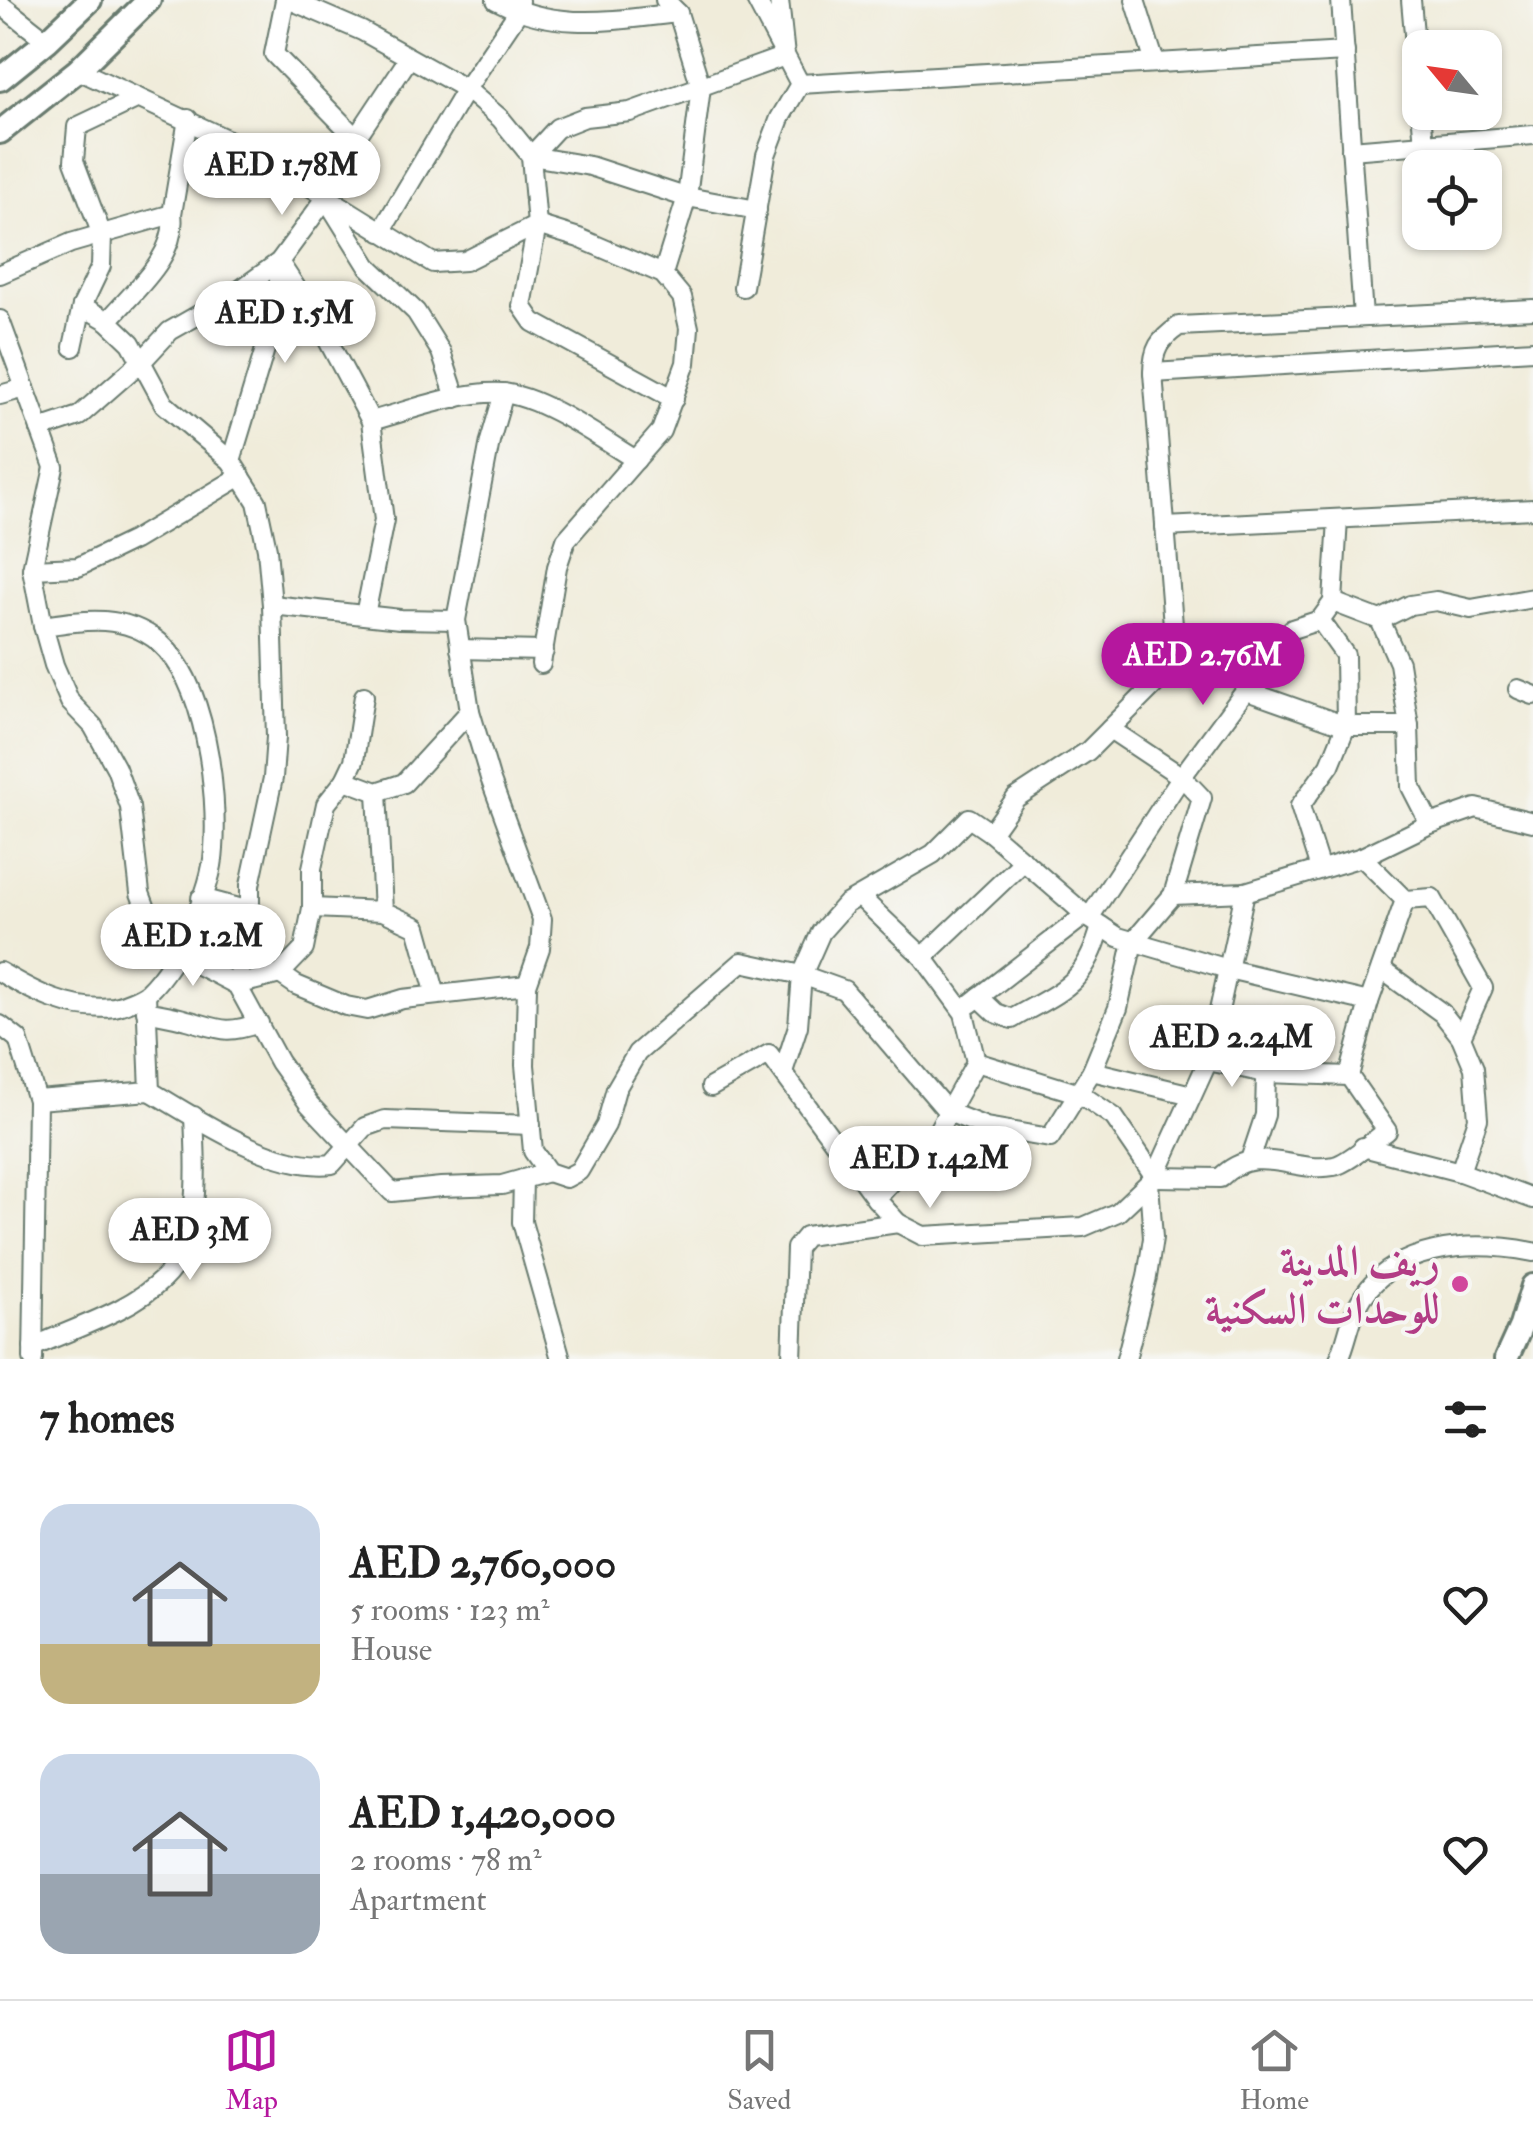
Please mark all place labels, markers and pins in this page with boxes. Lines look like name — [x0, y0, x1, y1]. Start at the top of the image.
pin: AED 1.78M — [168, 133, 396, 218]
pin: AED 1.5M — [182, 281, 388, 366]
pin: AED 2.76M — [1089, 623, 1317, 708]
pin: AED 1.2M — [90, 904, 296, 989]
pin: AED 2.24M — [1118, 1005, 1346, 1090]
pin: AED 1.42M — [816, 1126, 1044, 1211]
pin: AED 3M — [109, 1198, 271, 1283]
place label: ريف المدينة للوحدات السكنية — [1205, 1236, 1440, 1336]
marker: ريف المدينة للوحدات السكنية — [1449, 1273, 1471, 1295]

